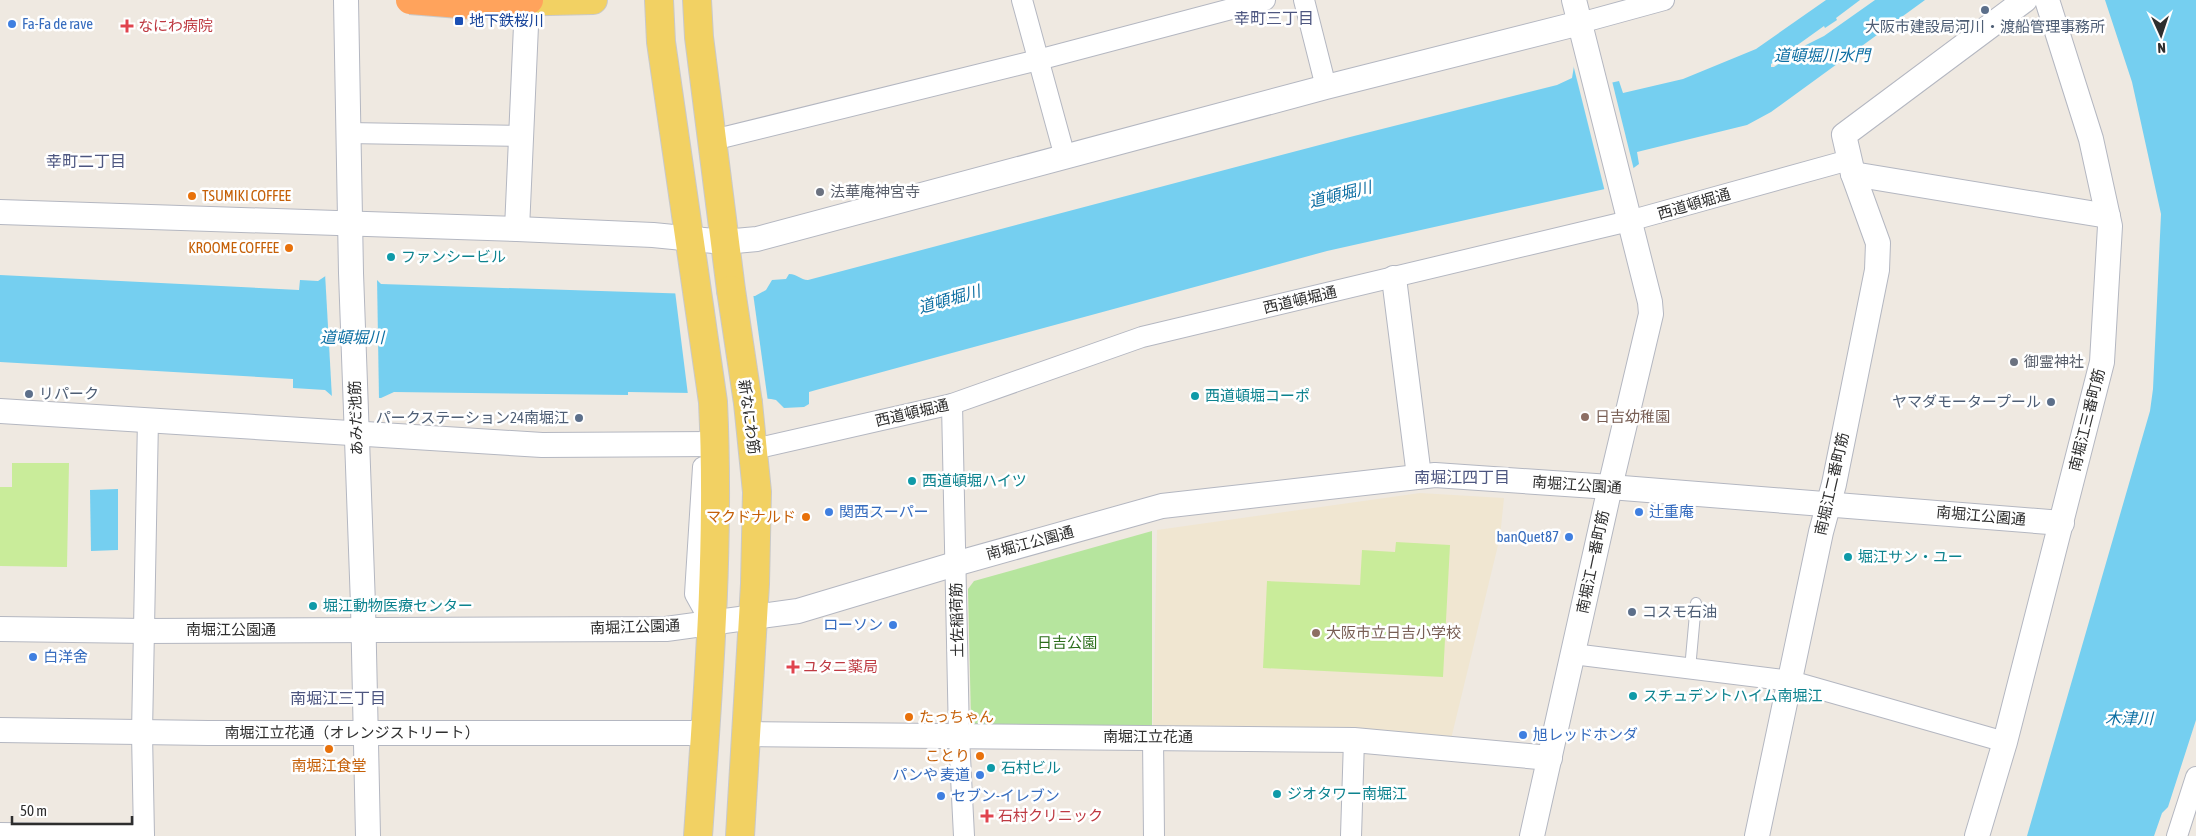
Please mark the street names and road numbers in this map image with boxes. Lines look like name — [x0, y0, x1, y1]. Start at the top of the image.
street label: 西道頓堀通 — [1655, 185, 1732, 222]
street label: 西道頓堀通 — [1261, 283, 1338, 316]
street label: 南堀江三番町筋 — [2066, 367, 2107, 473]
street label: 新なにわ筋 — [736, 379, 763, 455]
street label: あみだ池筋 — [346, 380, 365, 456]
street label: 西道頓堀通 — [873, 396, 950, 429]
street label: 南堀江二番町筋 — [1811, 431, 1852, 537]
street label: 南堀江公園通 — [1532, 473, 1623, 496]
street label: 南堀江公園通 — [1935, 503, 2027, 528]
street label: 南堀江一番町筋 — [1573, 509, 1612, 615]
street label: 南堀江公園通 — [984, 523, 1076, 562]
street label: 土佐稲荷筋 — [947, 582, 966, 658]
street label: 南堀江公園通 — [590, 616, 680, 637]
street label: 南堀江公園通 — [186, 621, 276, 638]
street label: 南堀江立花通（オレンジストリート） — [224, 724, 480, 741]
street label: 南堀江立花通 — [1103, 728, 1193, 745]

